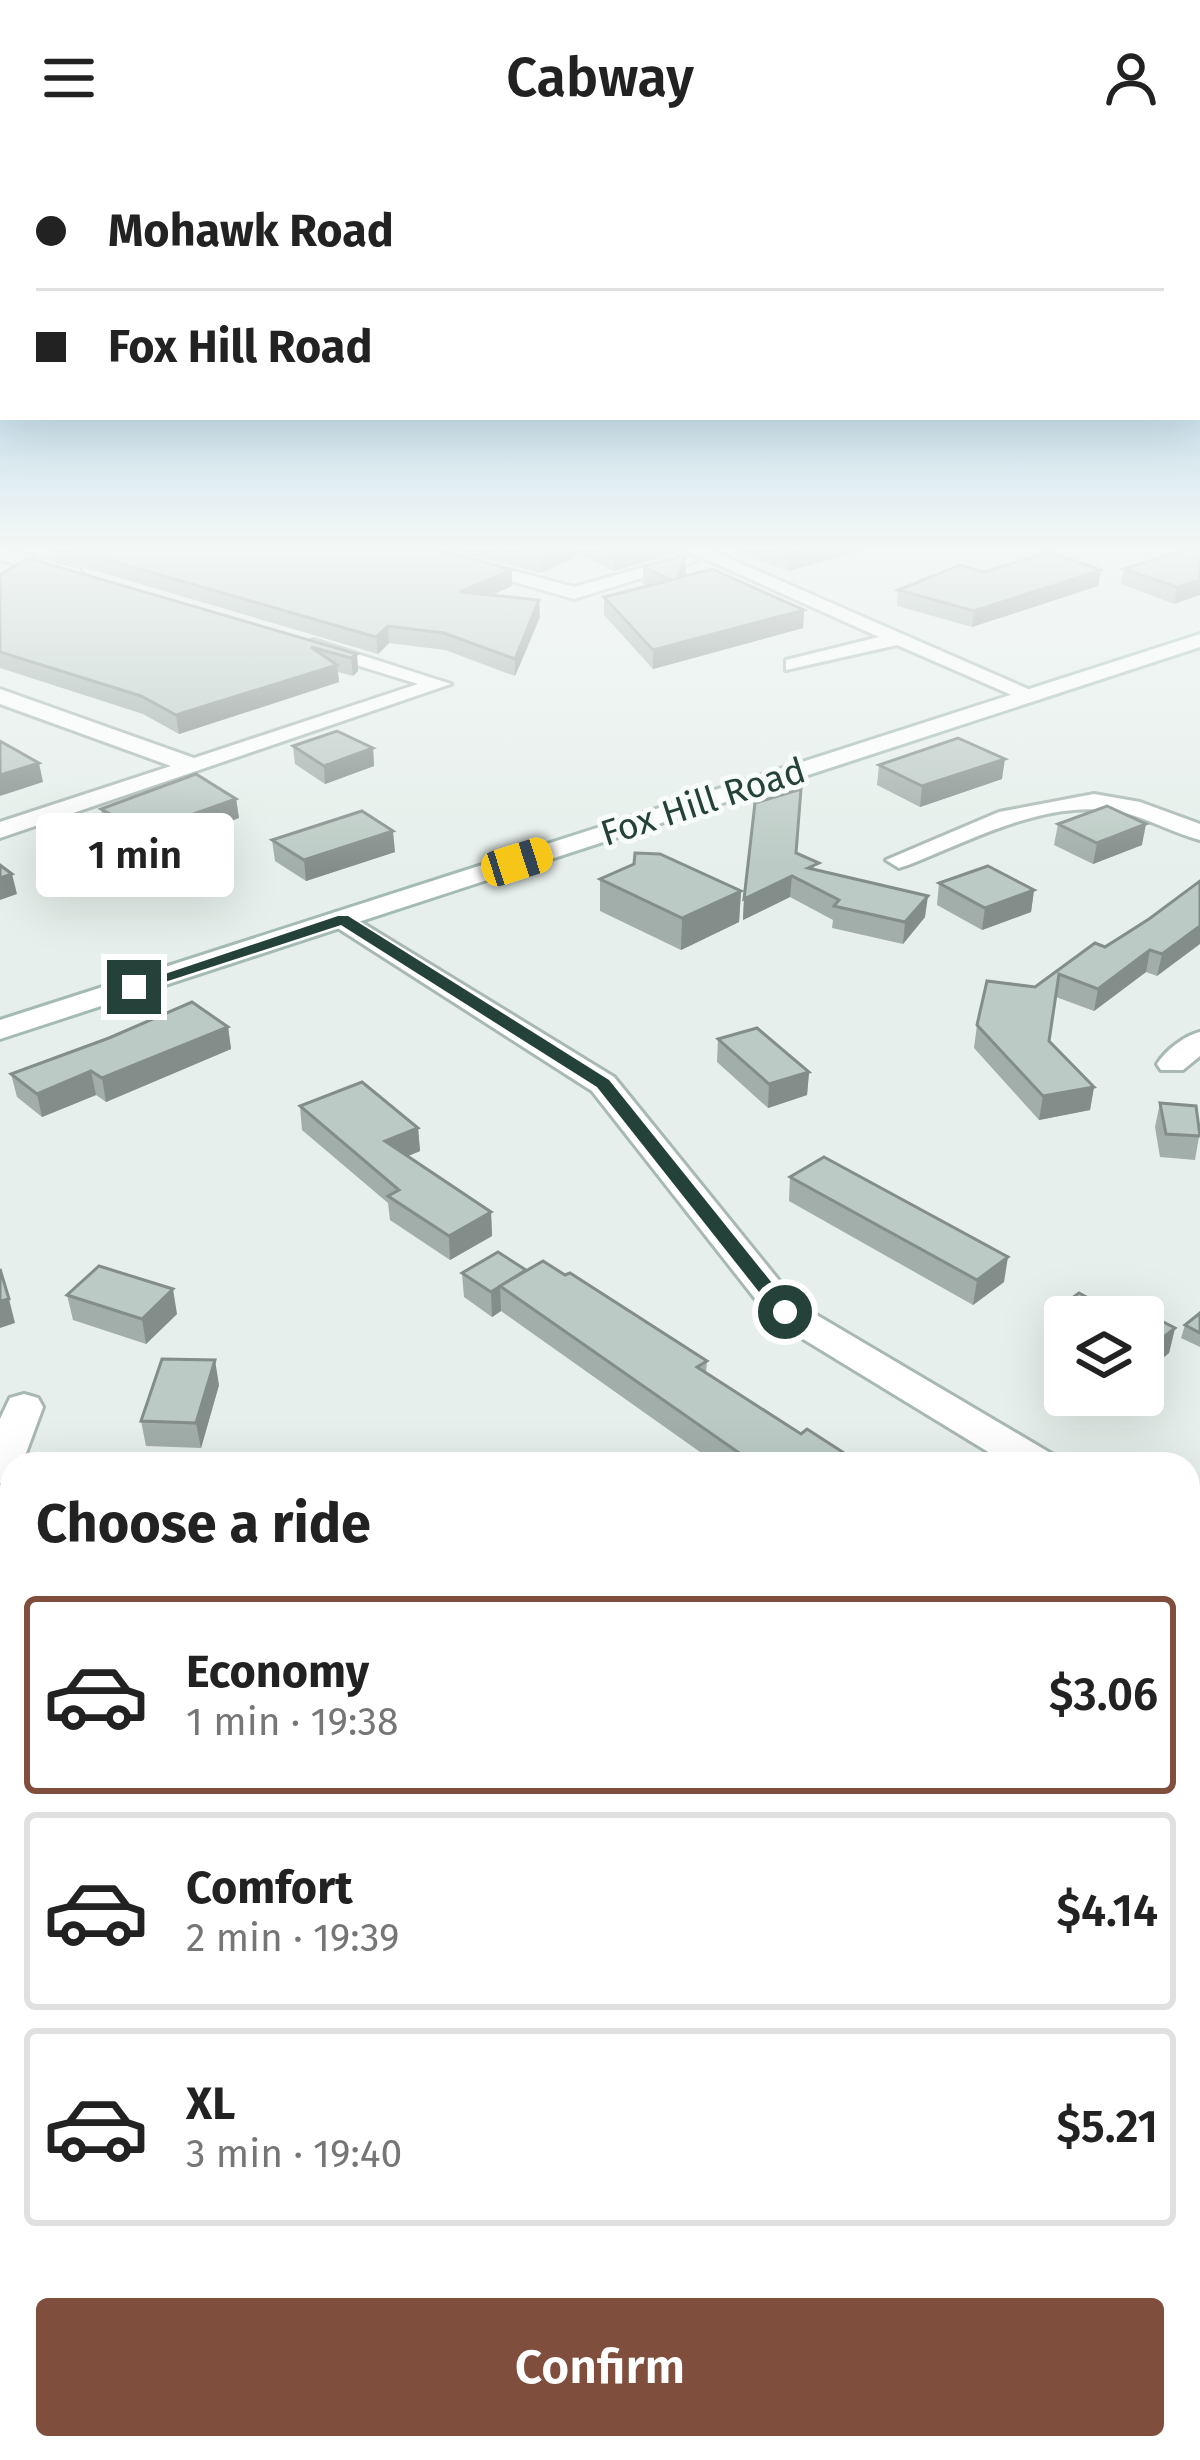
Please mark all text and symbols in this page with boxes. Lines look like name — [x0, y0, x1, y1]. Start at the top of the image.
icon: menu — [36, 45, 102, 111]
icon: person — [1098, 45, 1164, 111]
text: Cabway — [506, 46, 694, 110]
text: Mohawk Road — [108, 204, 394, 258]
text: Fox Hill Road — [108, 320, 372, 374]
street label: Fox Hill Road — [595, 748, 811, 856]
callout: 1 min — [35, 813, 233, 897]
text: 1 min — [88, 832, 182, 878]
car — [477, 834, 557, 890]
route end — [107, 960, 161, 1014]
route start — [758, 1285, 812, 1339]
map controls — [1044, 1296, 1164, 1416]
button: layers — [1044, 1296, 1164, 1416]
text: Choose a ride — [36, 1492, 371, 1556]
icon: car — [42, 1641, 150, 1749]
text: Economy — [186, 1645, 369, 1699]
text: $3.06 — [1049, 1668, 1158, 1722]
text: 1 min · 19:38 — [186, 1699, 399, 1745]
icon: car — [42, 1857, 150, 1965]
text: Comfort — [186, 1861, 353, 1915]
text: $4.14 — [1057, 1884, 1158, 1938]
text: 2 min · 19:39 — [186, 1915, 400, 1961]
icon: car — [42, 2073, 150, 2181]
text: XL — [186, 2077, 235, 2131]
text: $5.21 — [1056, 2100, 1158, 2154]
text: 3 min · 19:40 — [186, 2131, 402, 2177]
button: Confirm — [36, 2298, 1164, 2436]

